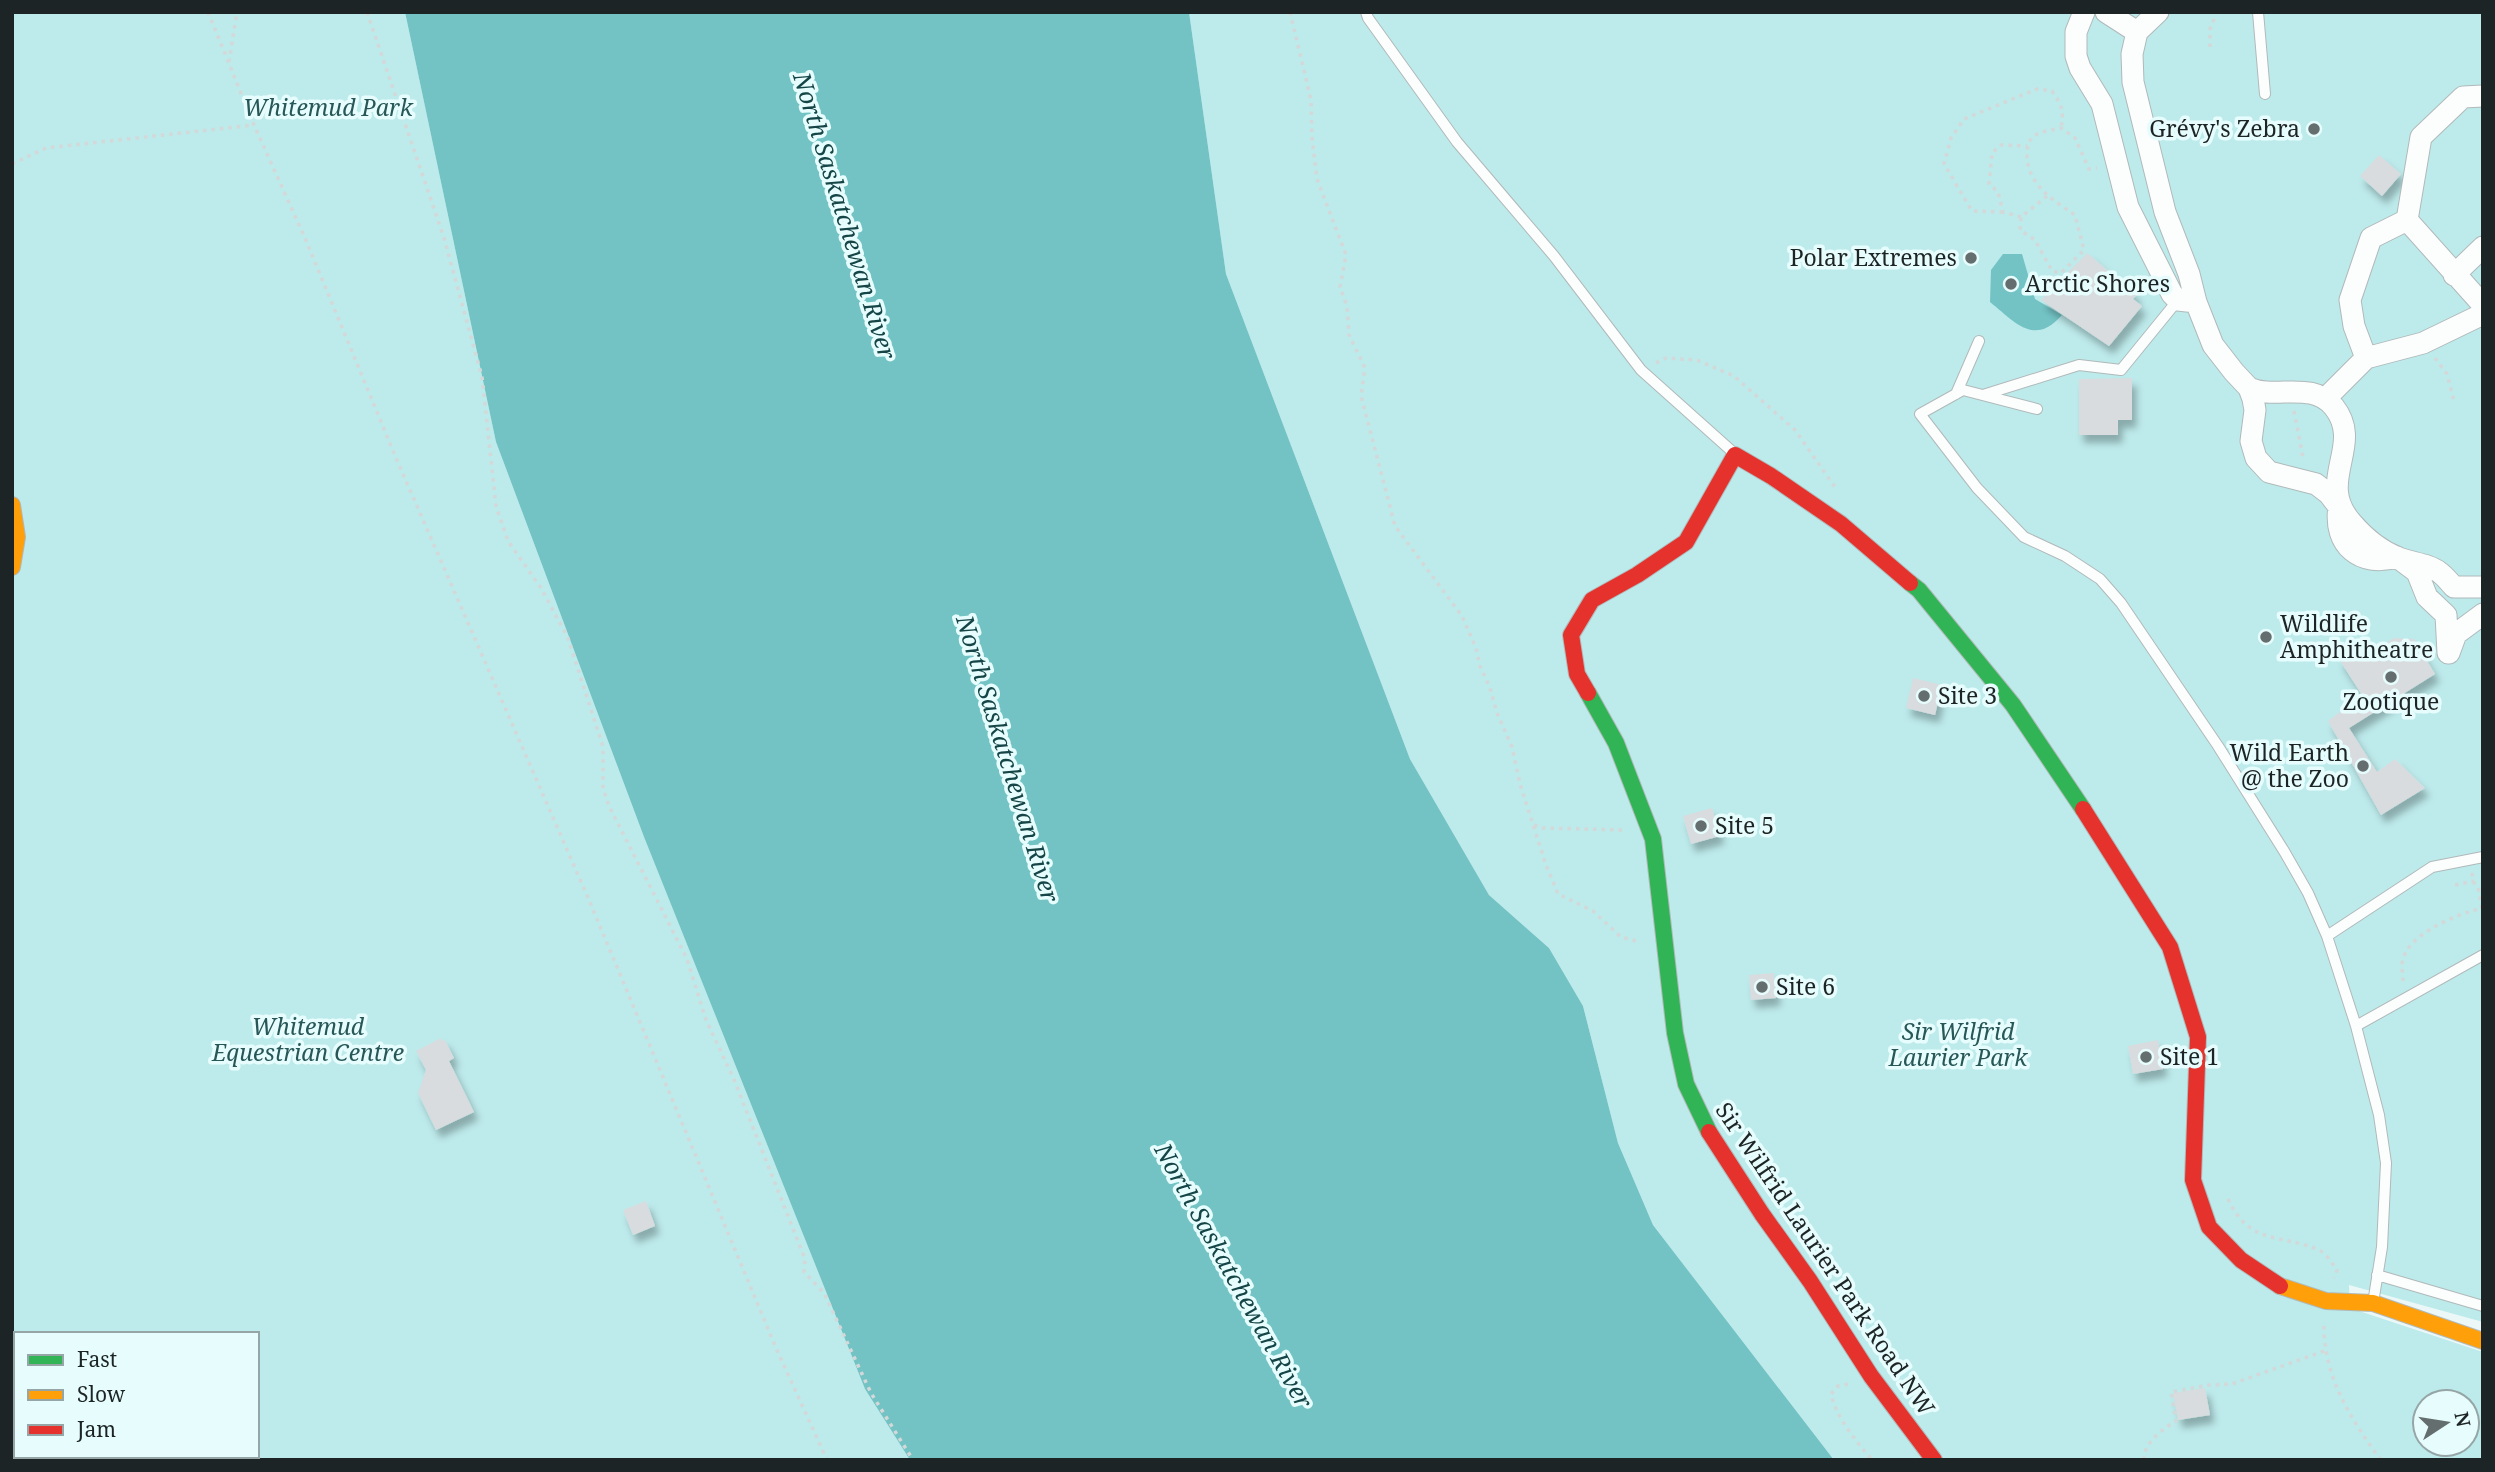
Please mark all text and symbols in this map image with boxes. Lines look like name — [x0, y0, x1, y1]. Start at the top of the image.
water label: North Saskatchewan River — [786, 67, 905, 364]
park label: Whitemud Park — [243, 91, 414, 123]
place label: Grévy's Zebra — [2149, 112, 2300, 144]
marker: Grévy's Zebra — [2306, 121, 2322, 137]
place label: Polar Extremes — [1790, 241, 1957, 273]
marker: Polar Extremes — [1963, 250, 1979, 266]
place label: Arctic Shores — [2025, 267, 2170, 299]
marker: Arctic Shores — [2003, 276, 2019, 292]
place label: Wildlife Amphitheatre — [2280, 607, 2433, 665]
water label: North Saskatchewan River — [949, 610, 1068, 907]
marker: Wildlife Amphitheatre — [2258, 629, 2274, 645]
marker: Zootique — [2383, 669, 2399, 685]
place label: Site 3 — [1938, 679, 1997, 711]
place label: Zootique — [2343, 685, 2439, 717]
marker: Site 3 — [1916, 688, 1932, 704]
place label: Wild Earth @ the Zoo — [2230, 736, 2349, 794]
marker: Wild Earth @ the Zoo — [2355, 758, 2371, 774]
place label: Site 5 — [1715, 809, 1774, 841]
marker: Site 5 — [1693, 818, 1709, 834]
place label: Site 6 — [1776, 970, 1835, 1002]
marker: Site 6 — [1754, 979, 1770, 995]
park label: Whitemud Equestrian Centre — [211, 1010, 404, 1068]
park label: Sir Wilfrid Laurier Park — [1888, 1015, 2028, 1073]
place label: Site 1 — [2160, 1040, 2219, 1072]
marker: Site 1 — [2138, 1049, 2154, 1065]
street label: Sir Wilfrid Laurier Park Road NW — [1709, 1096, 1943, 1421]
water label: North Saskatchewan River — [1147, 1136, 1321, 1414]
legend — [14, 1332, 259, 1458]
text: Fast — [77, 1345, 117, 1373]
text: Slow — [77, 1380, 126, 1408]
north arrow — [2411, 1388, 2481, 1458]
text: N — [2448, 1409, 2477, 1430]
text: Jam — [76, 1415, 116, 1443]

